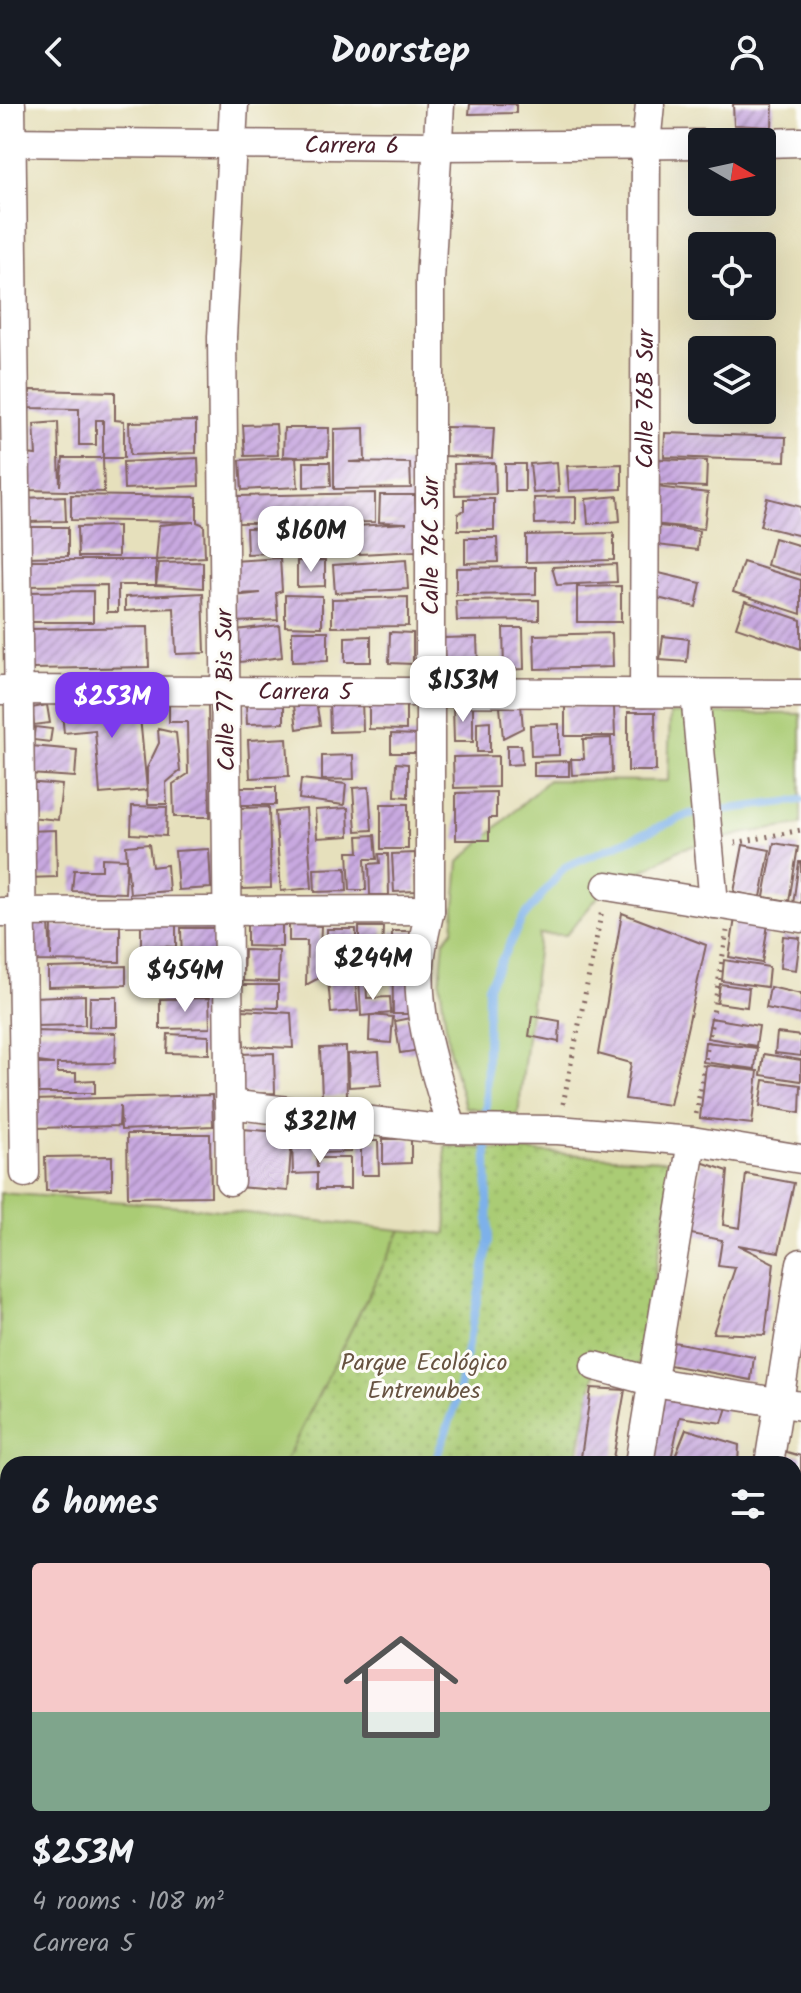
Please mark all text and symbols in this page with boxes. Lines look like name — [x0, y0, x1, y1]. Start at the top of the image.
text: Doorstep — [331, 24, 470, 81]
icon: back — [32, 30, 76, 74]
icon: person — [725, 30, 769, 74]
street label: Carrera 6 — [305, 127, 399, 167]
north arrow — [688, 128, 776, 216]
map controls — [688, 128, 776, 424]
button: locate — [688, 232, 776, 320]
street label: Calle 76B Sur — [627, 327, 666, 469]
button: layers — [688, 336, 776, 424]
street label: Calle 76C Sur — [412, 475, 451, 615]
pin: $160M — [255, 506, 367, 574]
text: $160M — [276, 511, 346, 553]
street label: Calle 77 Bis Sur — [206, 606, 247, 772]
pin: $153M — [407, 656, 519, 724]
text: $153M — [428, 661, 498, 703]
pin: $253M — [56, 672, 168, 740]
street label: Carrera 5 — [258, 673, 354, 713]
text: $253M — [73, 677, 151, 719]
pin: $244M — [317, 934, 429, 1002]
text: $244M — [334, 939, 412, 981]
pin: $454M — [129, 946, 241, 1014]
text: $454M — [147, 951, 223, 993]
pin: $321M — [264, 1097, 376, 1165]
text: $321M — [284, 1102, 356, 1144]
park label: Parque Ecológico Entrenubes — [341, 1344, 507, 1411]
text: 6 homes — [32, 1477, 158, 1531]
icon: filters — [726, 1482, 770, 1526]
icon: home — [329, 1615, 473, 1759]
text: $253M — [32, 1827, 133, 1881]
text: 4 rooms · 108 m² — [32, 1881, 224, 1923]
text: Carrera 5 — [32, 1923, 134, 1965]

